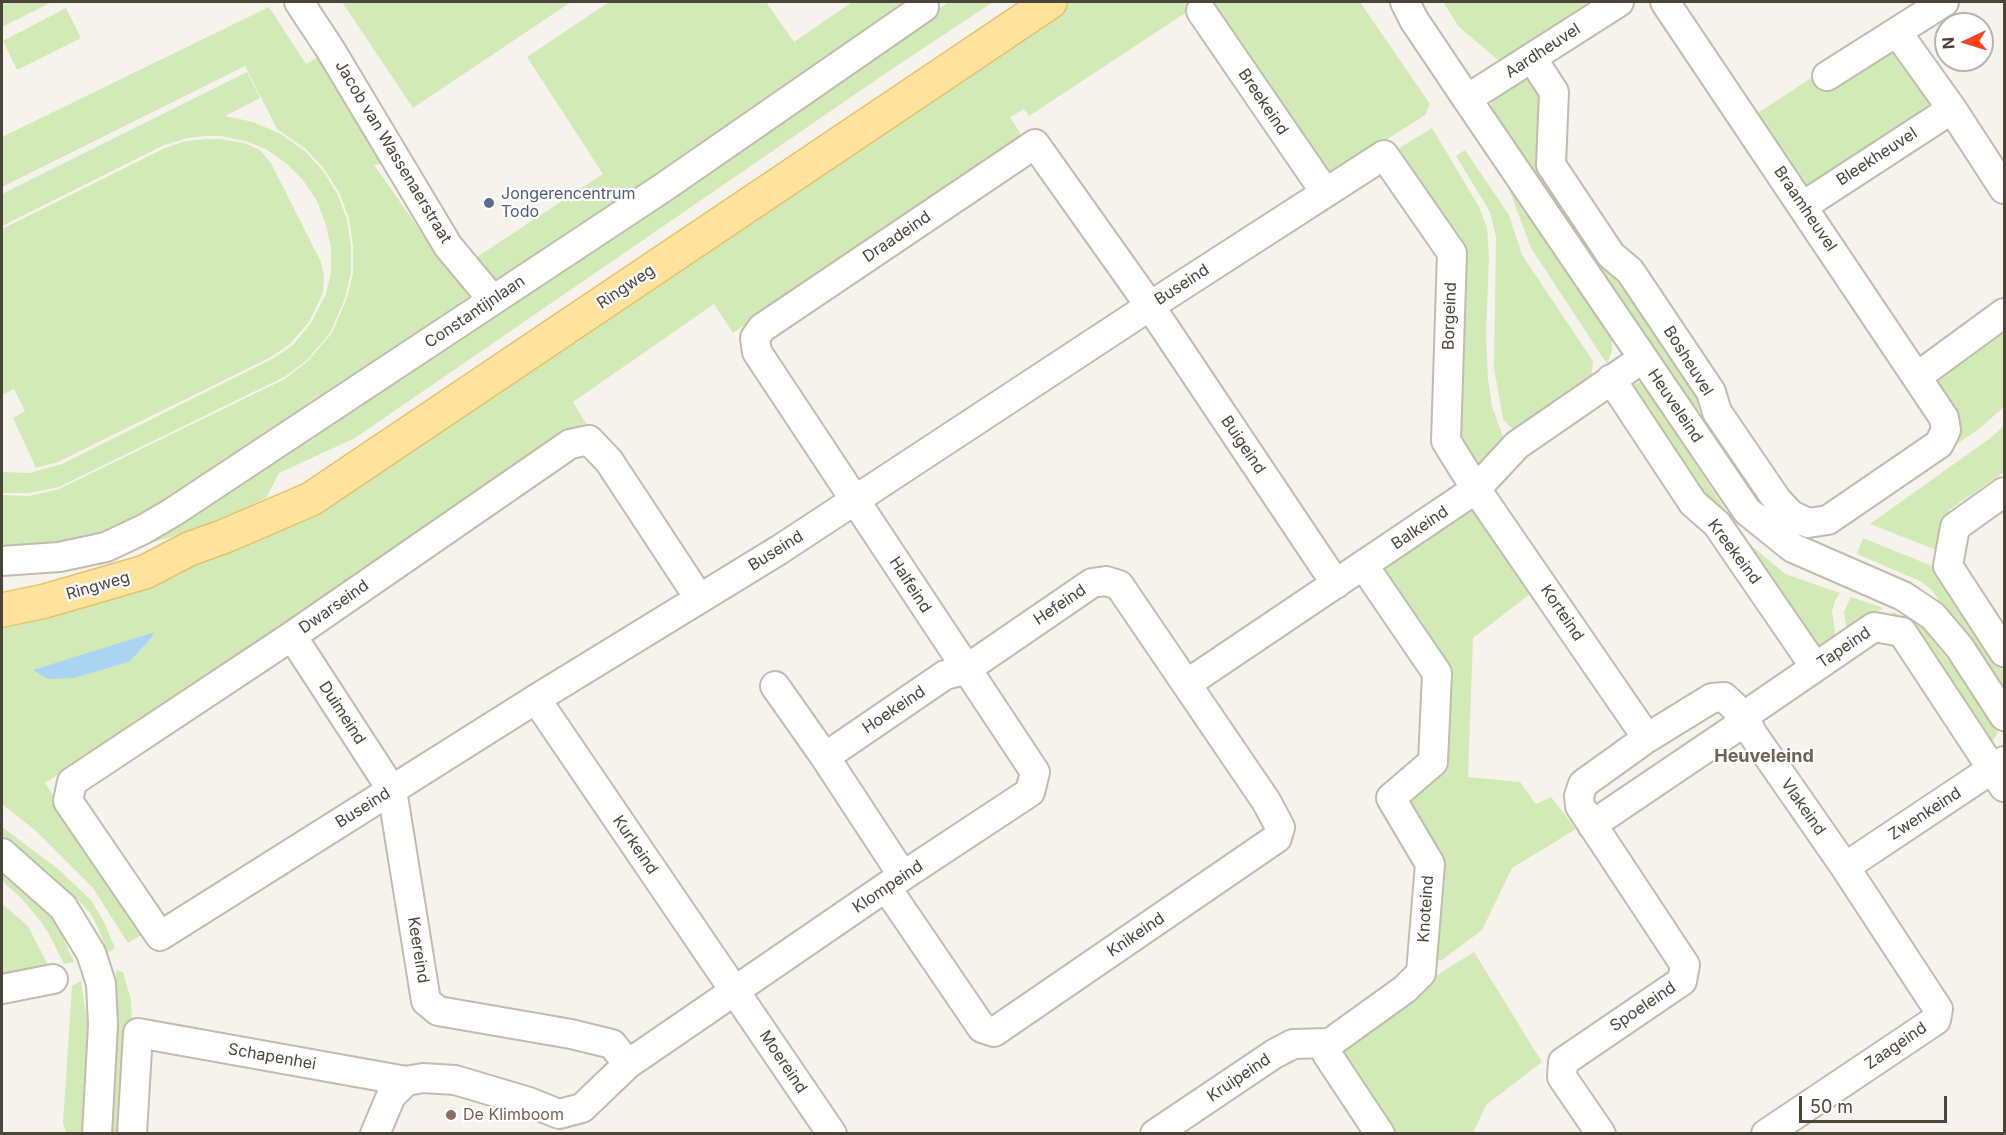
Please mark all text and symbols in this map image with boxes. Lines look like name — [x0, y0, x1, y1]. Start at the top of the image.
north arrow — [1934, 12, 1994, 72]
street label: Aardheuvel — [1502, 20, 1584, 82]
text: N — [1938, 36, 1958, 50]
street label: Jacob van Wassenaerstraat — [331, 57, 455, 247]
street label: Breekeind — [1234, 65, 1292, 139]
street label: Bleekheuvel — [1833, 124, 1921, 190]
street label: Braamheuvel — [1769, 163, 1841, 255]
place label: Jongerencentrum Todo — [501, 184, 636, 222]
marker: Jongerencentrum Todo — [482, 196, 496, 210]
street label: Draadeind — [859, 207, 935, 267]
street label: Buseind — [1151, 260, 1213, 310]
street label: Ringweg — [594, 261, 658, 313]
street label: Constantijnlaan — [421, 271, 529, 353]
street label: Borgeind — [1439, 282, 1461, 350]
street label: Bosheuvel — [1659, 323, 1717, 399]
street label: Heuveleind — [1643, 365, 1707, 447]
street label: Buigeind — [1217, 412, 1269, 478]
street label: Balkeind — [1388, 502, 1452, 554]
street label: Kreekeind — [1703, 516, 1765, 588]
street label: Buseind — [745, 527, 807, 575]
street label: Halfeind — [885, 553, 935, 617]
street label: Ringweg — [64, 568, 132, 604]
street label: Dwarseind — [296, 576, 372, 638]
street label: Hefeind — [1030, 581, 1090, 629]
street label: Korteind — [1536, 581, 1588, 645]
street label: Tapeind — [1814, 623, 1874, 673]
street label: Duimeind — [315, 678, 369, 748]
street label: Hoekeind — [859, 682, 929, 738]
district label: Heuveleind — [1714, 746, 1814, 768]
street label: Vlakeind — [1777, 775, 1829, 839]
street label: Zwenkeind — [1885, 783, 1965, 845]
street label: Buseind — [332, 784, 394, 832]
street label: Kurkeind — [608, 812, 662, 878]
street label: Klompeind — [849, 857, 927, 917]
street label: Knoteind — [1414, 875, 1438, 943]
street label: Knikeind — [1104, 909, 1168, 961]
street label: Keereind — [403, 915, 433, 985]
street label: Spoeleind — [1606, 978, 1680, 1036]
street label: Zaageind — [1861, 1018, 1931, 1074]
street label: Moereind — [755, 1027, 811, 1097]
street label: Schapenhei — [226, 1040, 318, 1074]
street label: Kruipeind — [1204, 1050, 1274, 1106]
scale bar — [1802, 1084, 1950, 1122]
text: 50 m — [1810, 1096, 1853, 1117]
place label: De Klimboom — [463, 1105, 564, 1125]
marker: De Klimboom — [444, 1108, 458, 1122]

